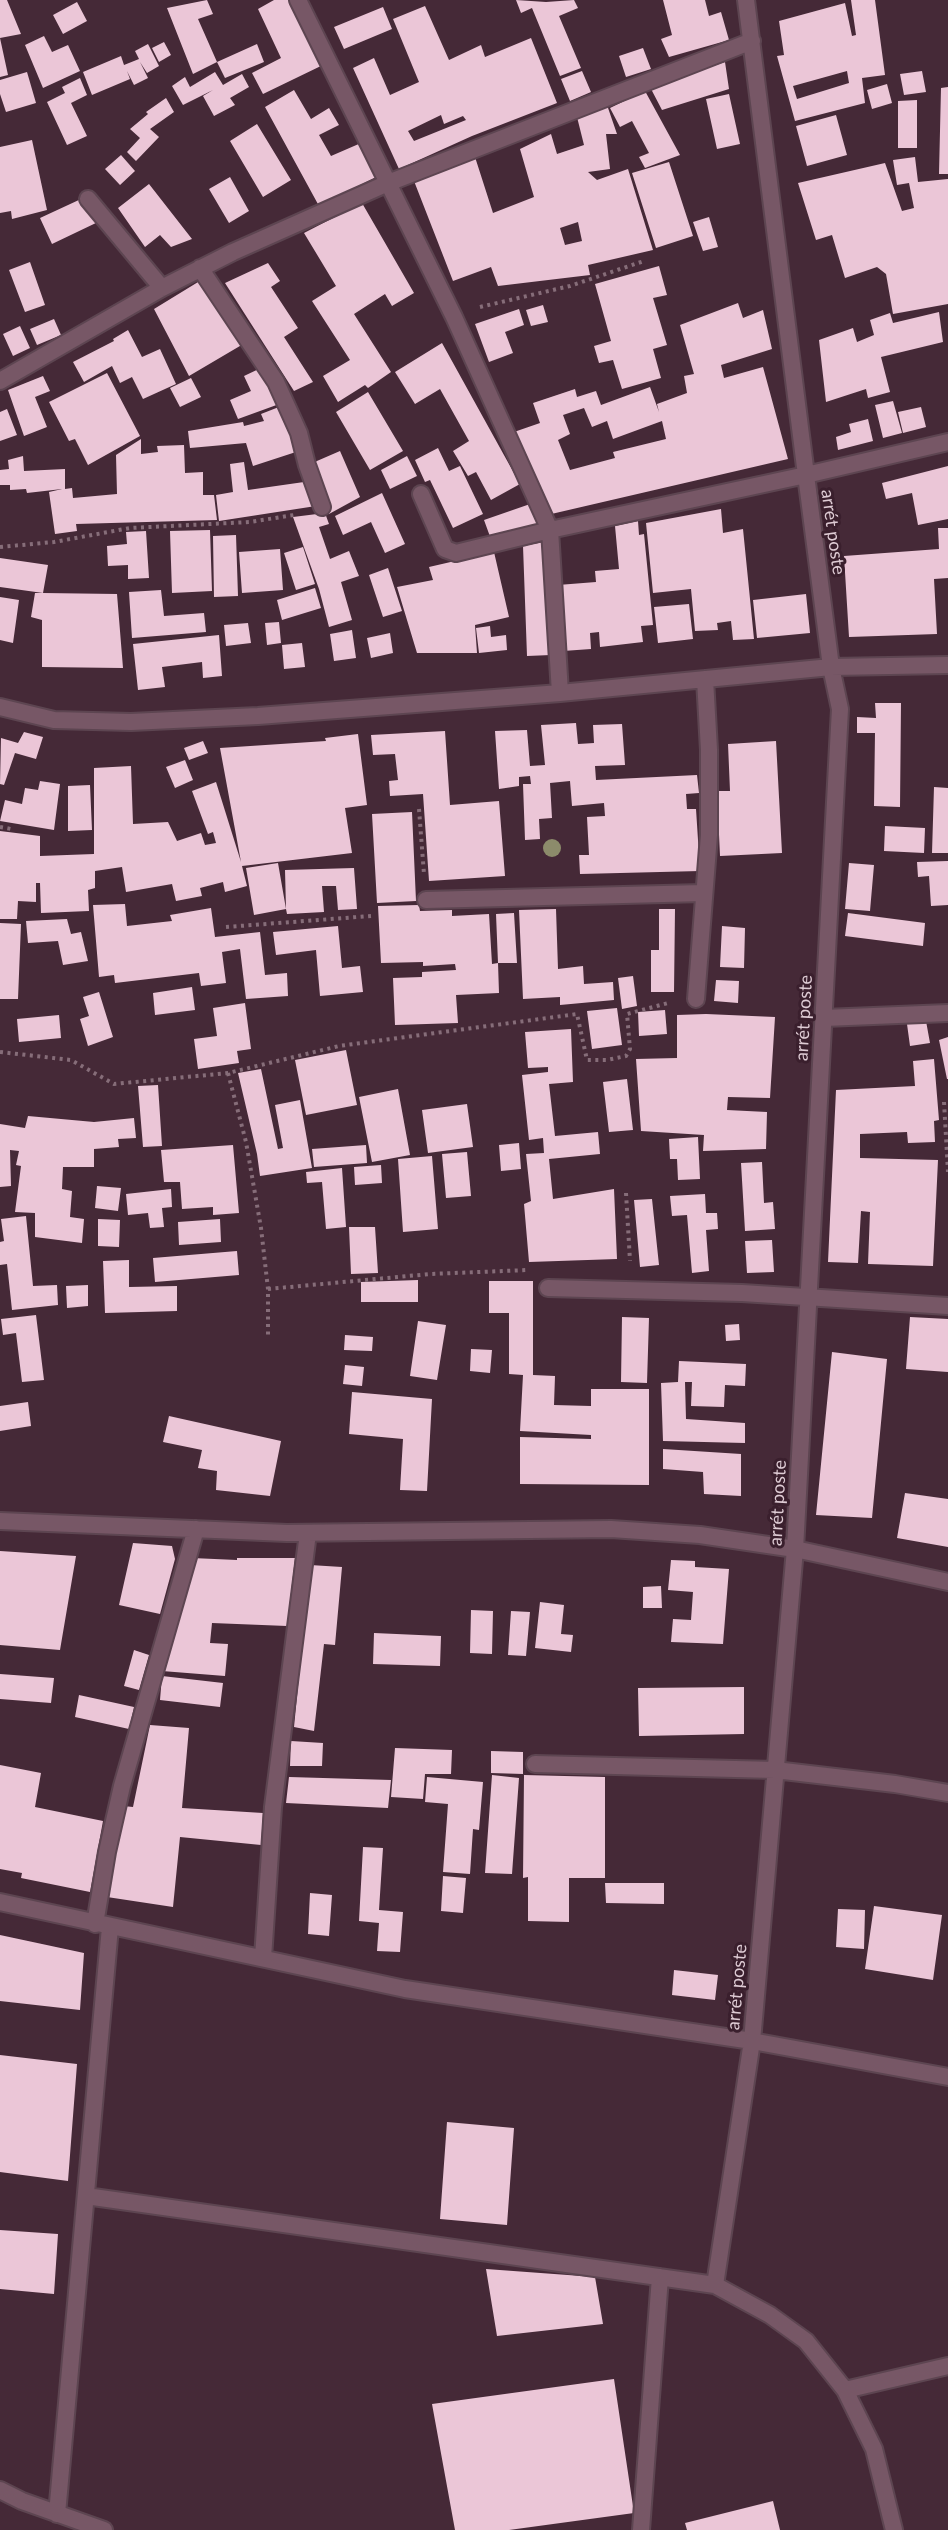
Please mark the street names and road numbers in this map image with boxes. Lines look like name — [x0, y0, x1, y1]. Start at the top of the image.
street label: arrét poste — [816, 488, 850, 576]
street label: arrét poste — [791, 974, 817, 1062]
street label: arrét poste — [765, 1459, 791, 1547]
street label: arrét poste — [722, 1943, 752, 2031]

